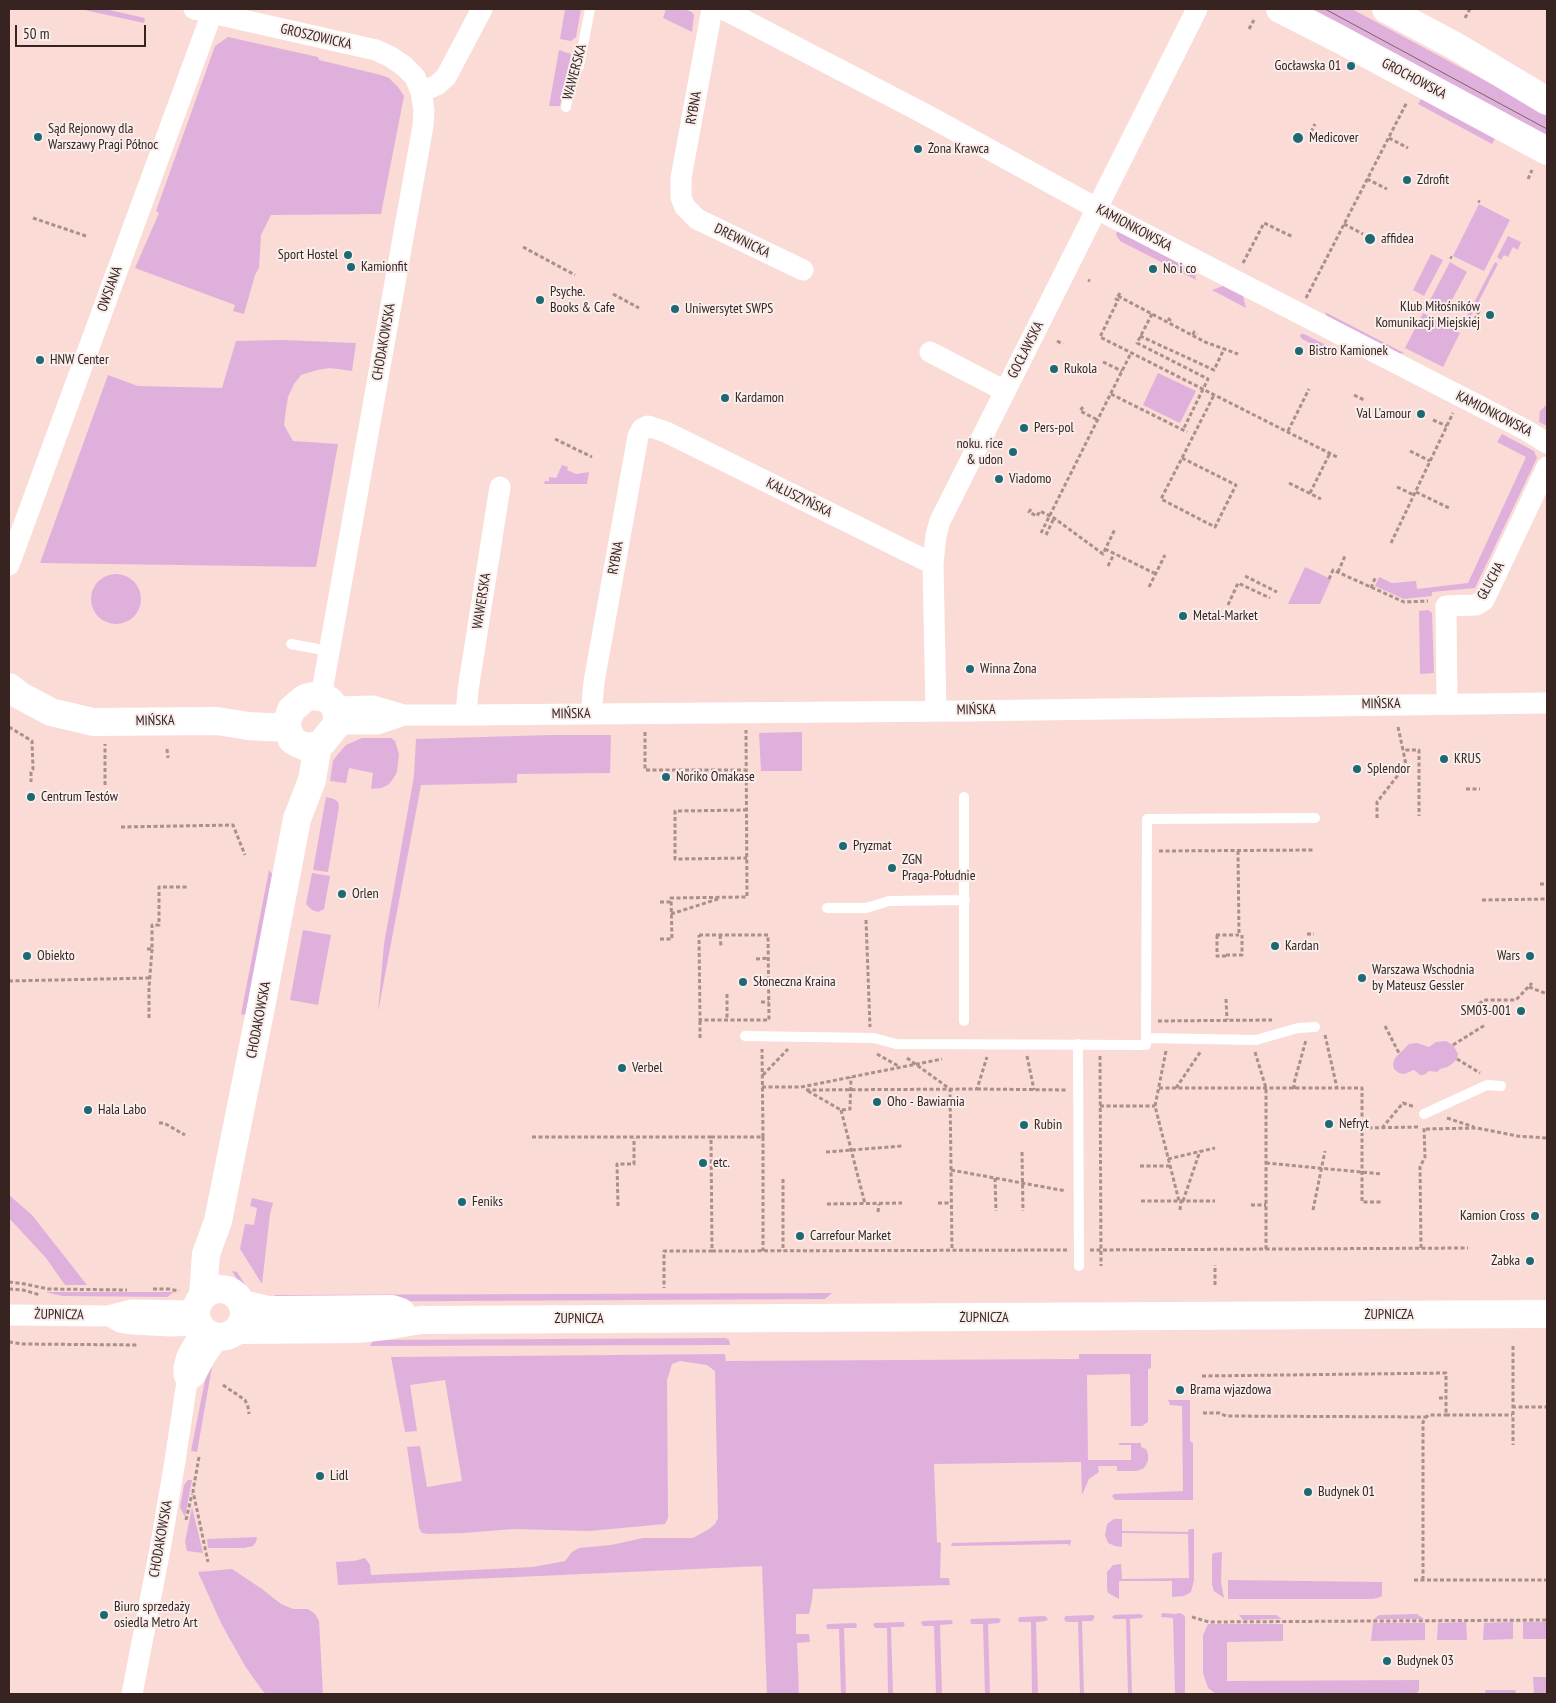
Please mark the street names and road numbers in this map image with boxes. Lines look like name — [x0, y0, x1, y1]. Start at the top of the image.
street label: GROSZOWICKA — [279, 21, 353, 53]
street label: WAWERSKA — [560, 42, 590, 102]
street label: GROCHOWSKA — [1379, 55, 1449, 103]
street label: RYBNA — [683, 90, 705, 126]
street label: KAMIONKOWSKA — [1093, 201, 1175, 255]
street label: DREWNICKA — [711, 220, 773, 262]
street label: OWSIANA — [94, 264, 126, 314]
street label: CHODAKOWSKA — [369, 302, 399, 382]
street label: GOCŁAWSKA — [1004, 319, 1048, 381]
street label: KAMIONKOWSKA — [1453, 388, 1535, 440]
street label: KAŁUSZYŃSKA — [763, 475, 835, 521]
street label: RYBNA — [605, 540, 627, 576]
street label: GŁUCHA — [1474, 559, 1508, 603]
street label: WAWERSKA — [469, 572, 495, 630]
street label: MIŃSKA — [1361, 695, 1401, 713]
street label: MIŃSKA — [956, 701, 996, 719]
street label: MIŃSKA — [551, 705, 591, 723]
street label: MIŃSKA — [135, 712, 175, 730]
street label: CHODAKOWSKA — [243, 980, 275, 1060]
street label: ŻUPNICZA — [34, 1306, 84, 1324]
street label: ŻUPNICZA — [1364, 1307, 1414, 1323]
street label: ŻUPNICZA — [959, 1310, 1009, 1326]
street label: ŻUPNICZA — [554, 1311, 604, 1327]
street label: CHODAKOWSKA — [146, 1499, 176, 1579]

